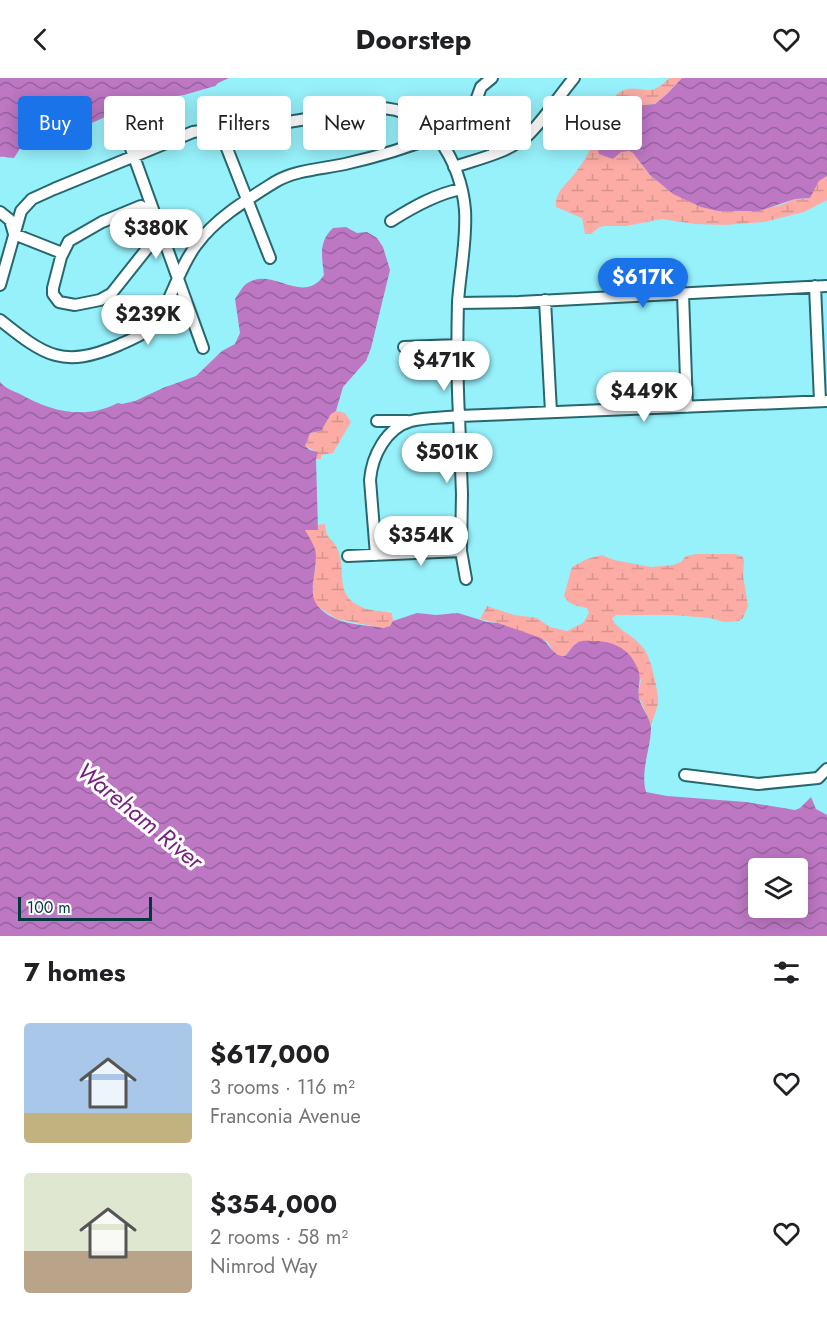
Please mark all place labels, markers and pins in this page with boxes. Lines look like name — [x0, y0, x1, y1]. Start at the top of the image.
pin: $380K — [114, 209, 198, 260]
pin: $617K — [601, 258, 685, 309]
pin: $239K — [106, 295, 190, 346]
pin: $471K — [402, 341, 486, 392]
pin: $449K — [602, 372, 686, 423]
pin: $501K — [405, 433, 489, 484]
pin: $354K — [379, 516, 463, 567]

